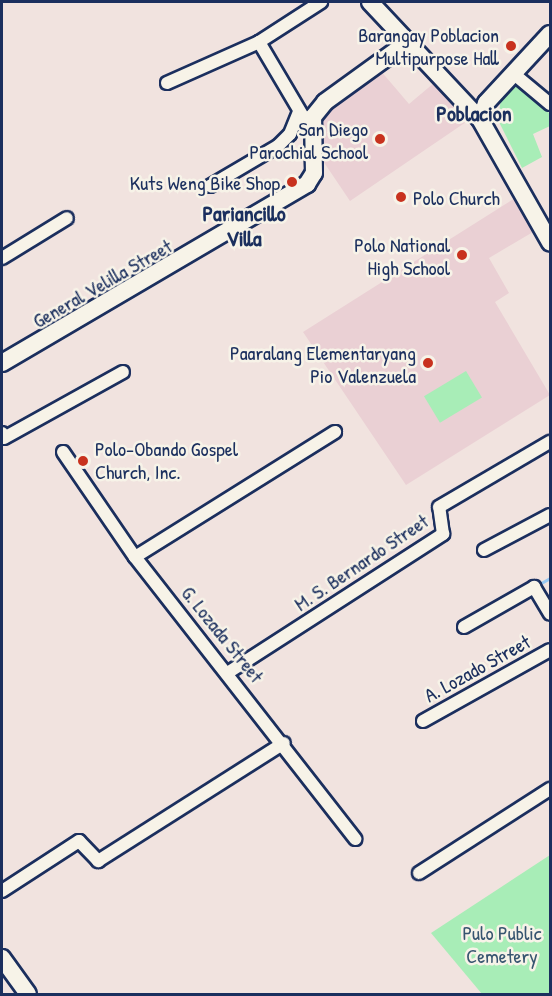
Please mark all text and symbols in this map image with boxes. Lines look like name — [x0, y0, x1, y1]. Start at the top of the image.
place label: Barangay Poblacion Multipurpose Hall — [358, 22, 499, 69]
marker: Barangay Poblacion Multipurpose Hall — [504, 39, 518, 53]
district label: Poblacion — [436, 101, 512, 127]
place label: San Diego Parochial School — [250, 116, 368, 163]
marker: San Diego Parochial School — [373, 132, 387, 146]
place label: Kuts Weng Bike Shop — [130, 170, 280, 194]
marker: Kuts Weng Bike Shop — [285, 175, 299, 189]
place label: Polo Church — [413, 185, 500, 209]
marker: Polo Church — [394, 190, 408, 204]
district label: Pariancillo Villa — [203, 200, 285, 252]
place label: Polo National High School — [354, 232, 450, 279]
street label: General Velilla Street — [28, 233, 176, 333]
marker: Polo National High School — [455, 248, 469, 262]
place label: Paaralang Elementaryang Pio Valenzuela — [230, 340, 416, 387]
marker: Paaralang Elementaryang Pio Valenzuela — [421, 356, 435, 370]
place label: Polo-Obando Gospel Church, Inc. — [95, 437, 238, 484]
marker: Polo-Obando Gospel Church, Inc. — [76, 454, 90, 468]
street label: M. S. Bernardo Street — [290, 508, 432, 616]
street label: G. Lozada Street — [177, 581, 269, 687]
street label: A. Lozado Street — [420, 629, 534, 707]
park label: Pulo Public Cemetery — [462, 920, 542, 967]

